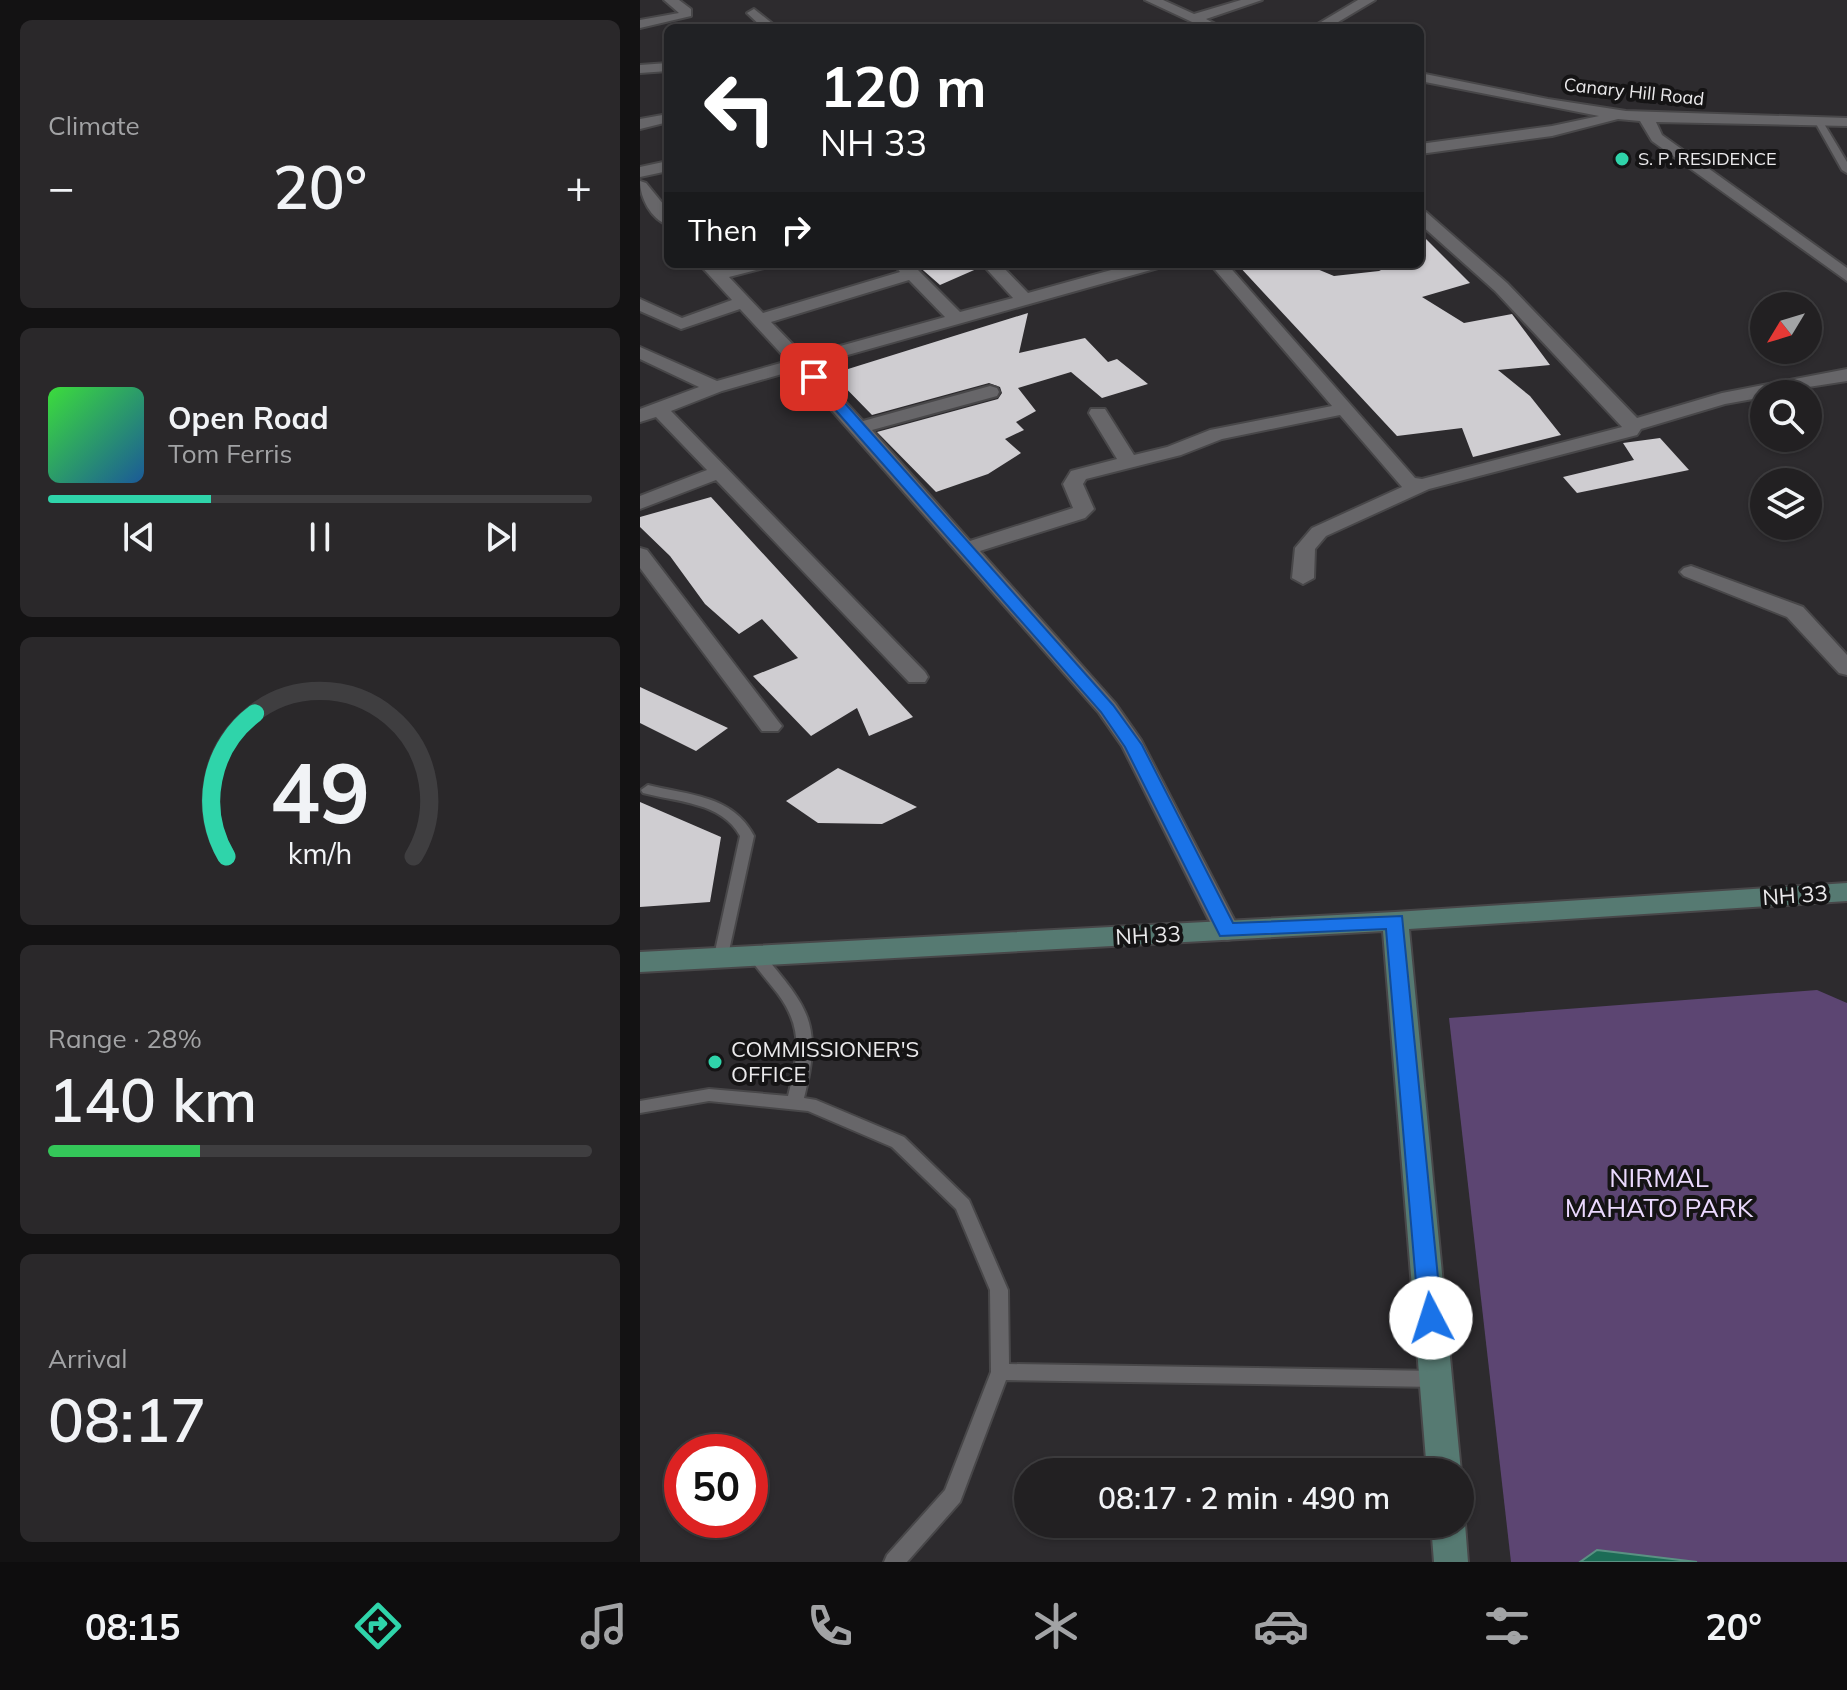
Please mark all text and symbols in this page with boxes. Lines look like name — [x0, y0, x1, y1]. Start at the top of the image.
text: 120 m — [820, 51, 987, 121]
icon: left — [688, 56, 792, 160]
street label: Canary Hill Road — [1563, 73, 1705, 110]
text: Climate — [48, 109, 140, 142]
text: NH 33 — [820, 120, 927, 165]
place label: S. P. RESIDENCE — [1638, 147, 1777, 170]
text: 20° — [273, 149, 367, 224]
marker: S. P. RESIDENCE — [1613, 150, 1631, 168]
text: − — [48, 159, 74, 214]
text: + — [566, 159, 592, 214]
icon: right — [774, 208, 818, 252]
text: Then — [688, 211, 758, 249]
north arrow — [1750, 292, 1822, 364]
map controls — [1750, 292, 1822, 540]
pin — [780, 343, 848, 411]
icon: arrive — [792, 355, 836, 399]
button: search — [1750, 380, 1822, 452]
text: Open Road — [168, 399, 329, 437]
text: Tom Ferris — [168, 437, 292, 470]
button: layers — [1750, 468, 1822, 540]
icon: previous — [117, 515, 161, 559]
icon: pause — [298, 515, 342, 559]
icon: next — [479, 515, 523, 559]
text: 49 — [270, 739, 370, 844]
text: km/h — [288, 835, 352, 871]
street label: NH 33 — [1761, 879, 1829, 911]
street label: NH 33 — [1115, 919, 1181, 951]
text: Range · 28% — [48, 1022, 202, 1055]
place label: COMMISSIONER'S OFFICE — [731, 1035, 919, 1088]
marker: COMMISSIONER'S OFFICE — [706, 1053, 724, 1071]
text: 140 km — [48, 1062, 257, 1137]
park label: NIRMAL MAHATO PARK — [1565, 1161, 1754, 1224]
position arrow — [1389, 1276, 1473, 1360]
text: Arrival — [48, 1342, 128, 1375]
text: 08:17 — [48, 1382, 206, 1457]
speed limit sign: 50 — [664, 1434, 768, 1538]
text: 08:17 · 2 min · 490 m — [1098, 1479, 1390, 1517]
icon: directions — [350, 1598, 406, 1654]
icon: music — [576, 1598, 632, 1654]
icon: phone — [802, 1598, 858, 1654]
icon: climate — [1028, 1598, 1084, 1654]
icon: car — [1253, 1598, 1309, 1654]
icon: filters — [1479, 1598, 1535, 1654]
text: 08:15 — [85, 1604, 180, 1649]
text: 20° — [1705, 1604, 1762, 1649]

